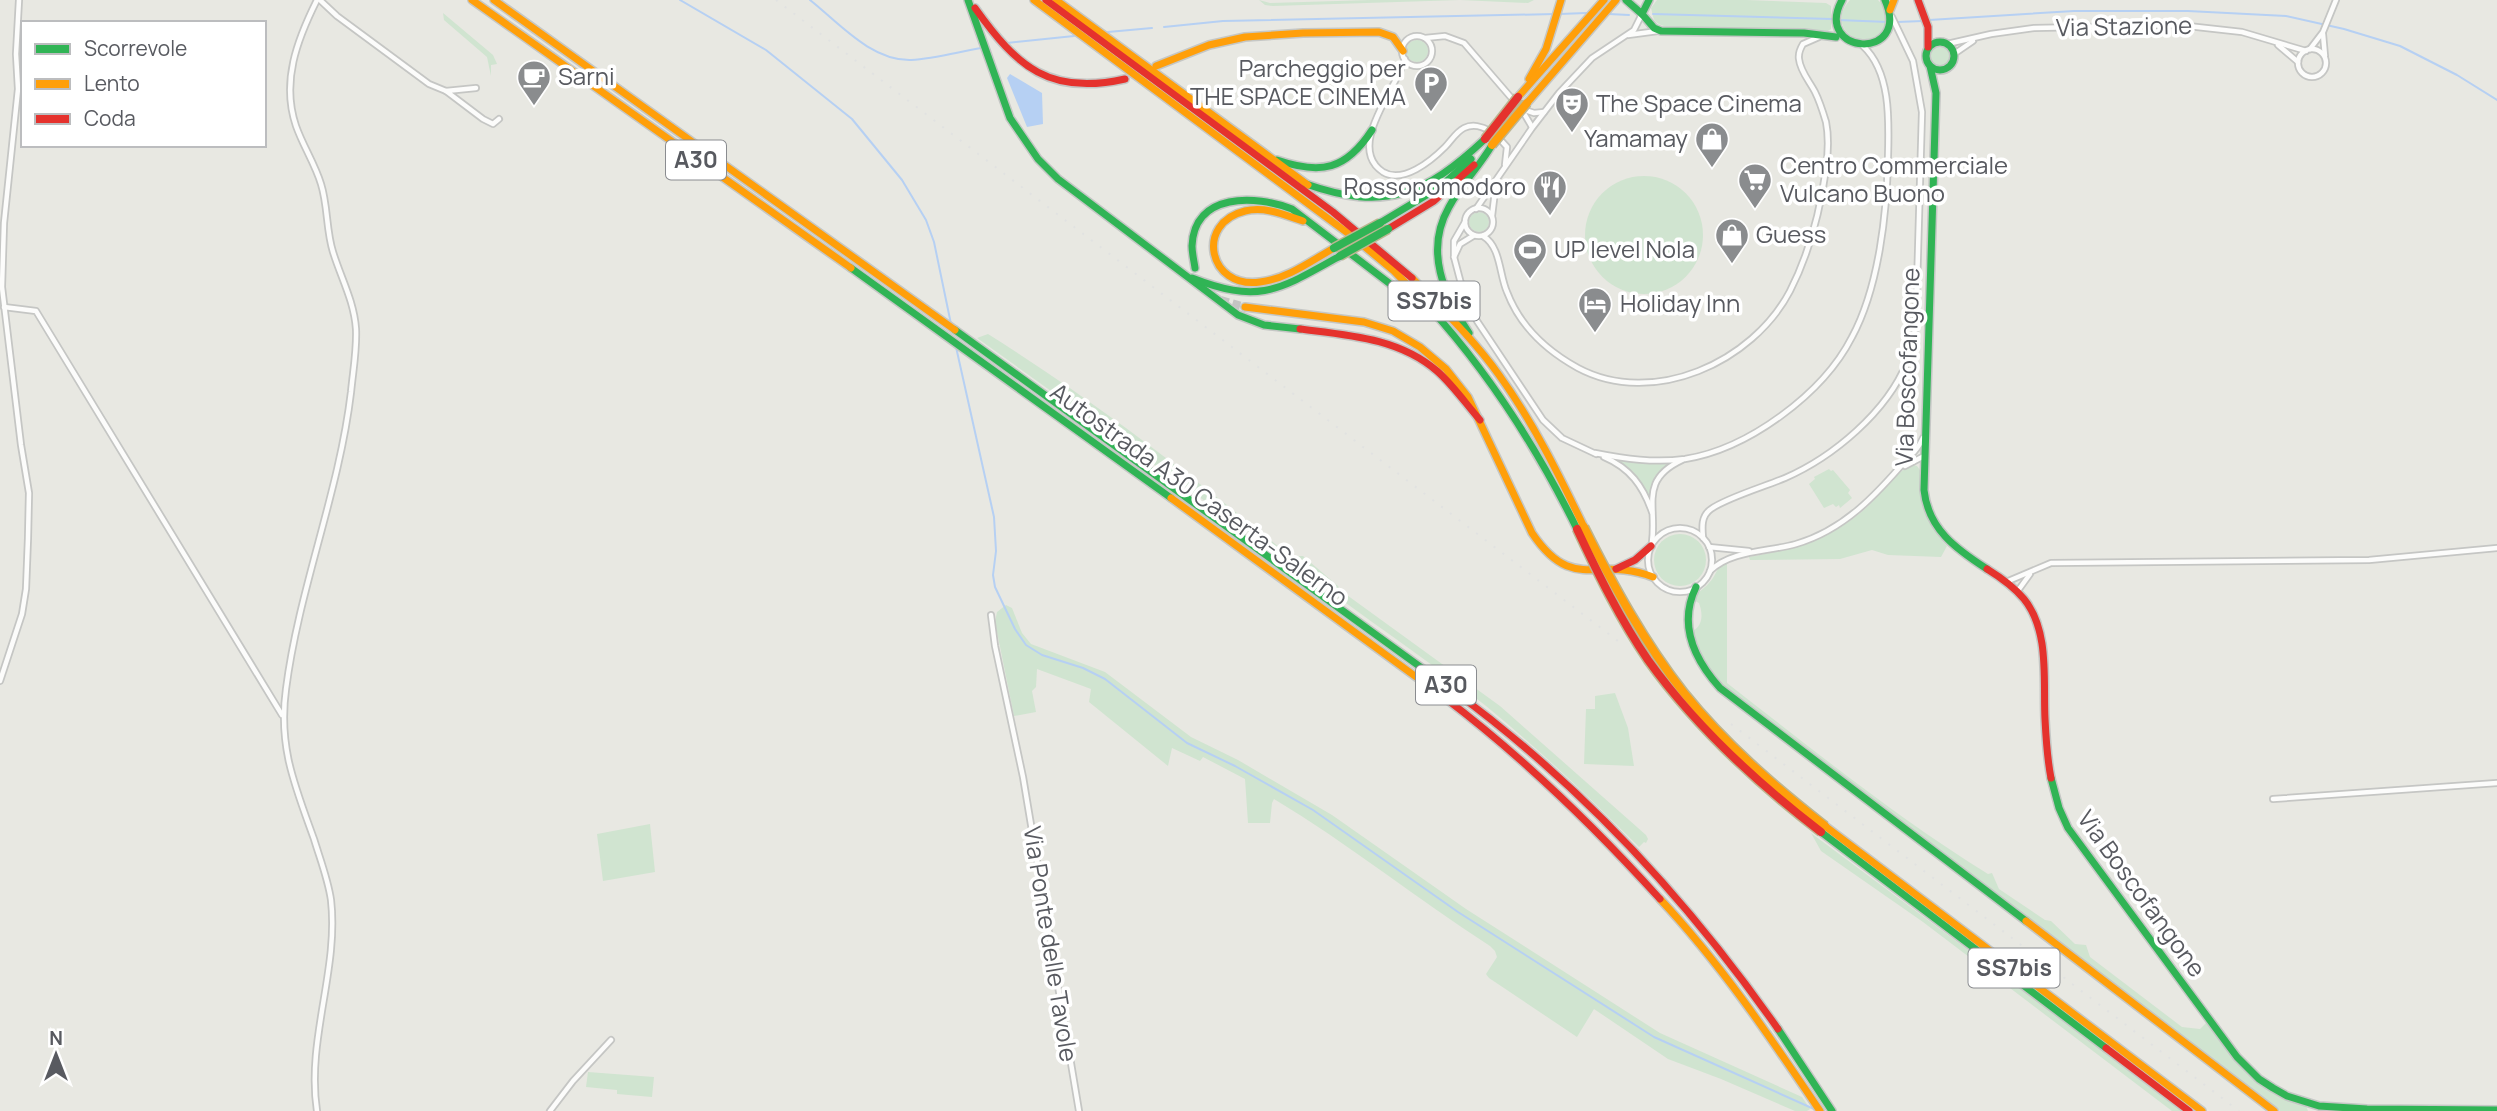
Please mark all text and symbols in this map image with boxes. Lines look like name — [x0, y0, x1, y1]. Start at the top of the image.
street label: Via Stazione — [2056, 8, 2192, 43]
legend — [21, 21, 266, 147]
text: Scorrevole — [84, 34, 187, 62]
place label: Parcheggio per THE SPACE CINEMA — [1190, 51, 1406, 112]
cafe icon: Sarni — [515, 58, 553, 107]
place label: Sarni — [558, 59, 615, 92]
parking icon: Parcheggio per THE SPACE CINEMA — [1412, 64, 1450, 113]
text: Lento — [84, 69, 140, 97]
theatre icon: The Space Cinema — [1553, 85, 1591, 134]
place label: The Space Cinema — [1596, 86, 1802, 119]
text: Coda — [84, 104, 136, 132]
shop icon: Yamamay — [1693, 120, 1731, 169]
place label: Yamamay — [1584, 121, 1688, 154]
road number: A30 — [666, 140, 726, 180]
place label: Centro Commerciale Vulcano Buono — [1780, 148, 2008, 209]
supermarket icon: Centro Commerciale Vulcano Buono — [1736, 161, 1774, 210]
restaurant icon: Rossopomodoro — [1531, 168, 1569, 217]
place label: Rossopomodoro — [1343, 169, 1526, 202]
shop icon: Guess — [1713, 216, 1751, 265]
place label: Guess — [1756, 217, 1826, 250]
sports icon: UP level Nola — [1511, 231, 1549, 280]
place label: UP level Nola — [1554, 232, 1695, 265]
street label: Via Boscofangone — [1887, 267, 1926, 467]
road number: SS7bis — [1388, 282, 1480, 320]
hotel icon: Holiday Inn — [1576, 285, 1614, 334]
place label: Holiday Inn — [1620, 286, 1740, 319]
street label: Autostrada A30 Caserta-Salerno — [1044, 375, 1355, 613]
road number: A30 — [1416, 666, 1476, 705]
street label: Via Boscofangone — [2070, 803, 2214, 983]
street label: Via Ponte delle Tavole — [1017, 824, 1086, 1064]
road number: SS7bis — [1968, 948, 2060, 987]
north arrow — [21, 1020, 91, 1090]
text: N — [49, 1025, 63, 1051]

